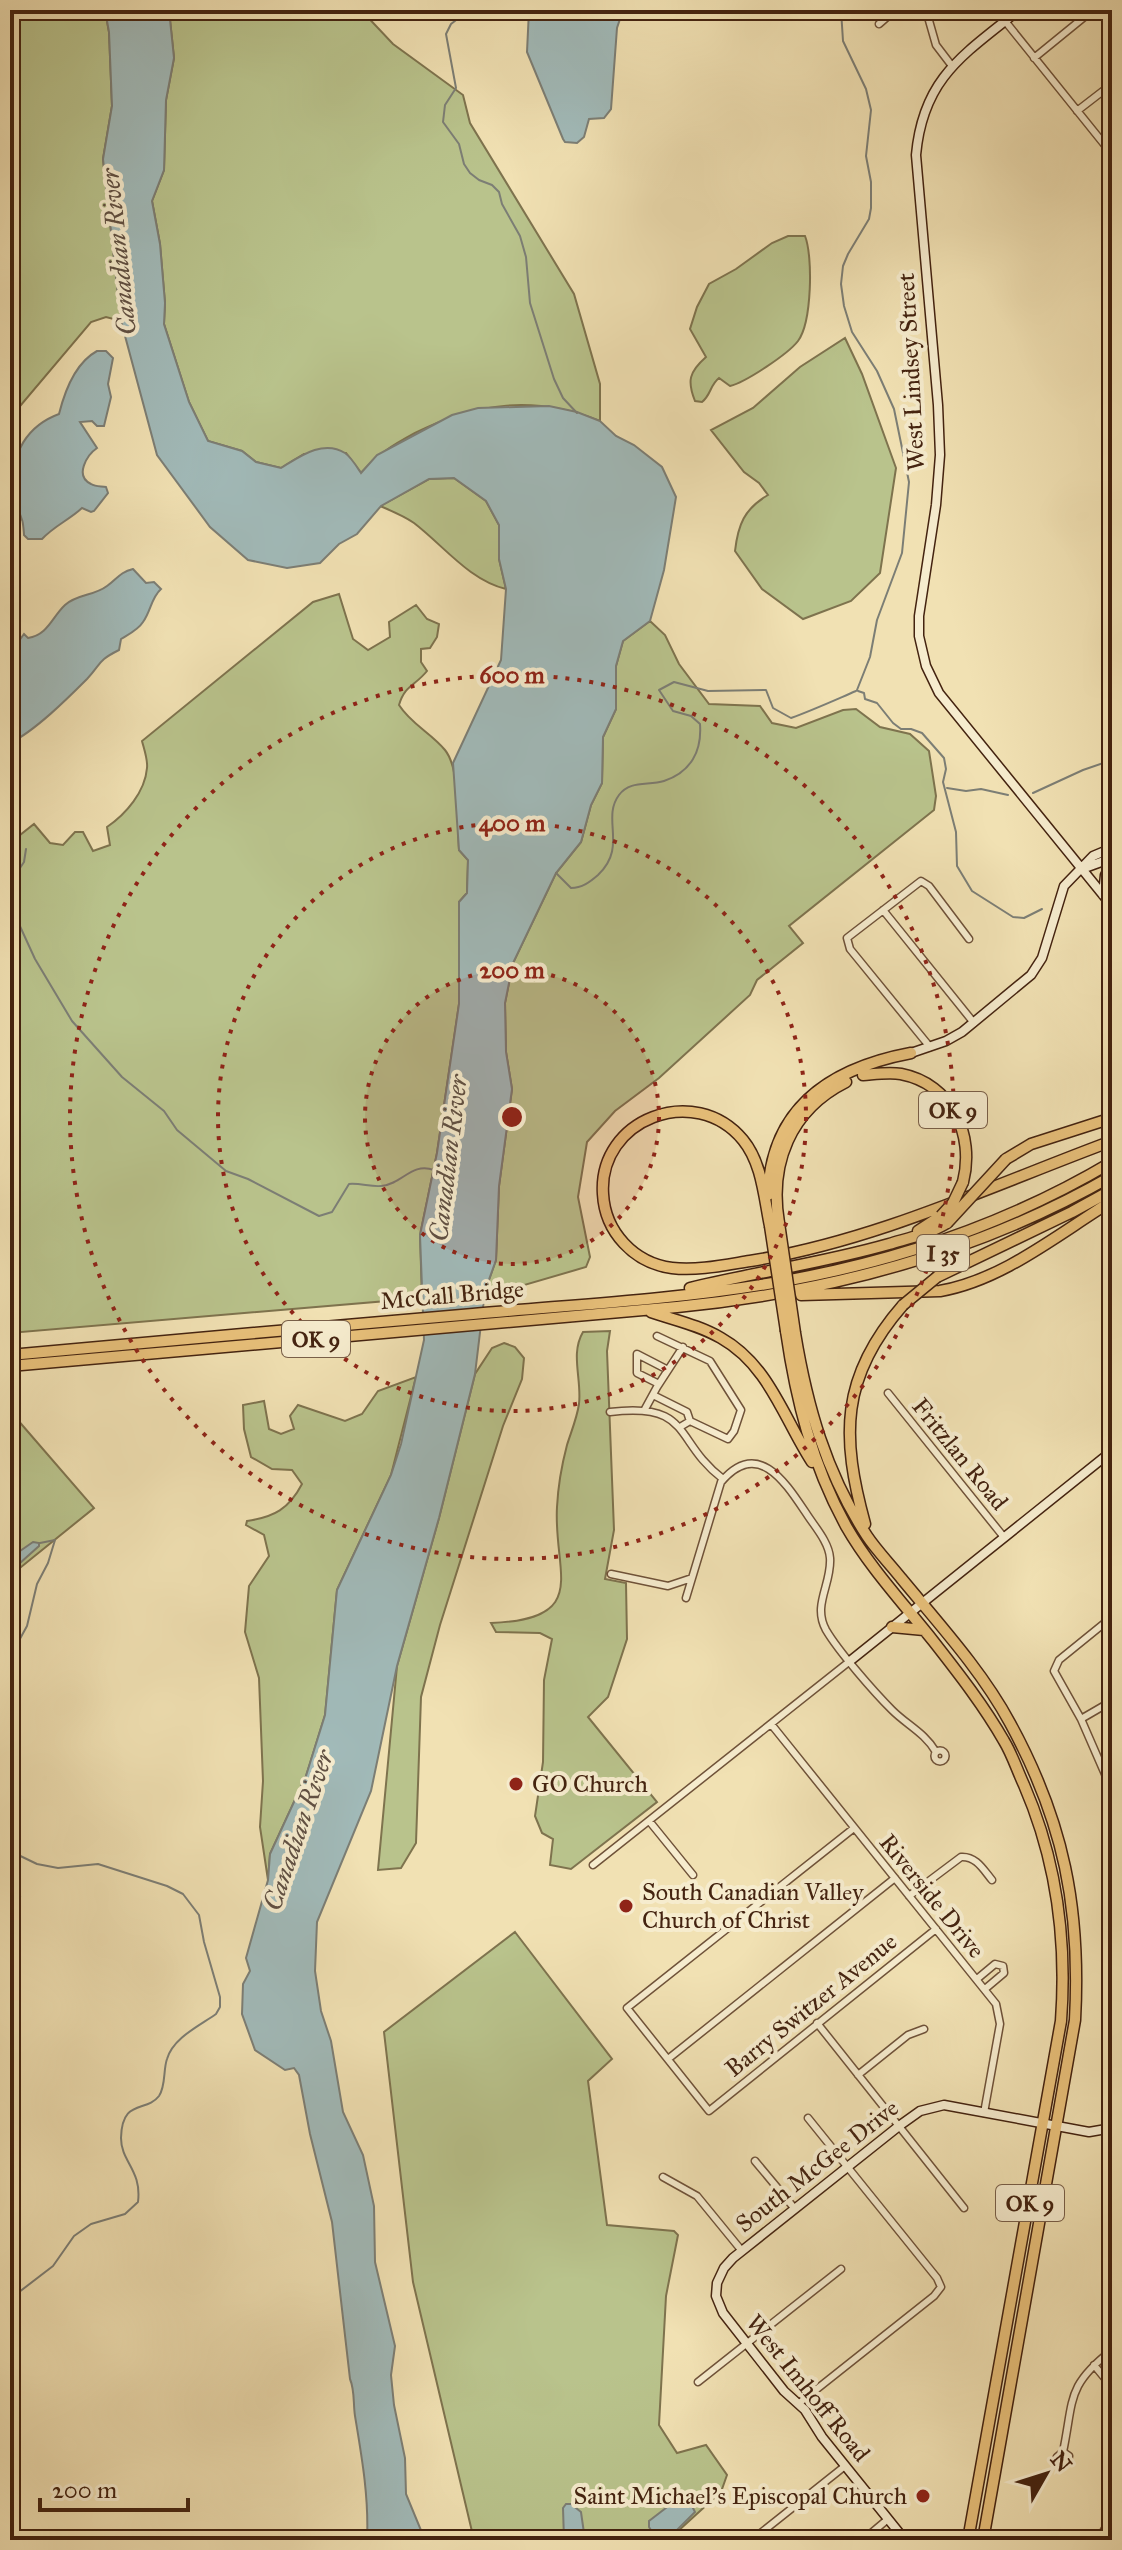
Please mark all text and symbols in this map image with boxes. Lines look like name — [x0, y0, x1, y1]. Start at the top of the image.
water label: Canadian River — [93, 166, 143, 337]
street label: West Lindsey Street — [891, 272, 931, 472]
text: 600 m — [479, 660, 546, 690]
text: 400 m — [479, 808, 546, 838]
text: 200 m — [479, 955, 545, 985]
water label: Canadian River — [422, 1072, 474, 1243]
road number: OK 9 — [919, 1092, 987, 1128]
centre of rings — [498, 1103, 526, 1131]
road number: I 35 — [917, 1235, 969, 1271]
street label: McCall Bridge — [379, 1274, 525, 1316]
road number: OK 9 — [282, 1321, 350, 1357]
street label: Fritzlan Road — [906, 1392, 1014, 1516]
water label: Canadian River — [256, 1745, 341, 1914]
place label: GO Church — [532, 1769, 648, 1799]
marker: GO Church — [507, 1775, 525, 1793]
street label: Riverside Drive — [873, 1828, 991, 1964]
place label: South Canadian Valley Church of Christ — [642, 1877, 864, 1935]
marker: South Canadian Valley Church of Christ — [617, 1897, 635, 1915]
street label: Barry Switzer Avenue — [719, 1927, 903, 2083]
street label: South McGee Drive — [729, 2093, 905, 2239]
road number: OK 9 — [996, 2185, 1064, 2221]
street label: West Imhoff Road — [739, 2308, 877, 2468]
north arrow — [1006, 2434, 1086, 2514]
text: N — [1045, 2446, 1078, 2478]
scale bar — [40, 2462, 188, 2512]
text: 200 m — [52, 2475, 117, 2505]
place label: Saint Michael's Episcopal Church — [573, 2481, 907, 2511]
marker: Saint Michael's Episcopal Church — [914, 2487, 932, 2505]

